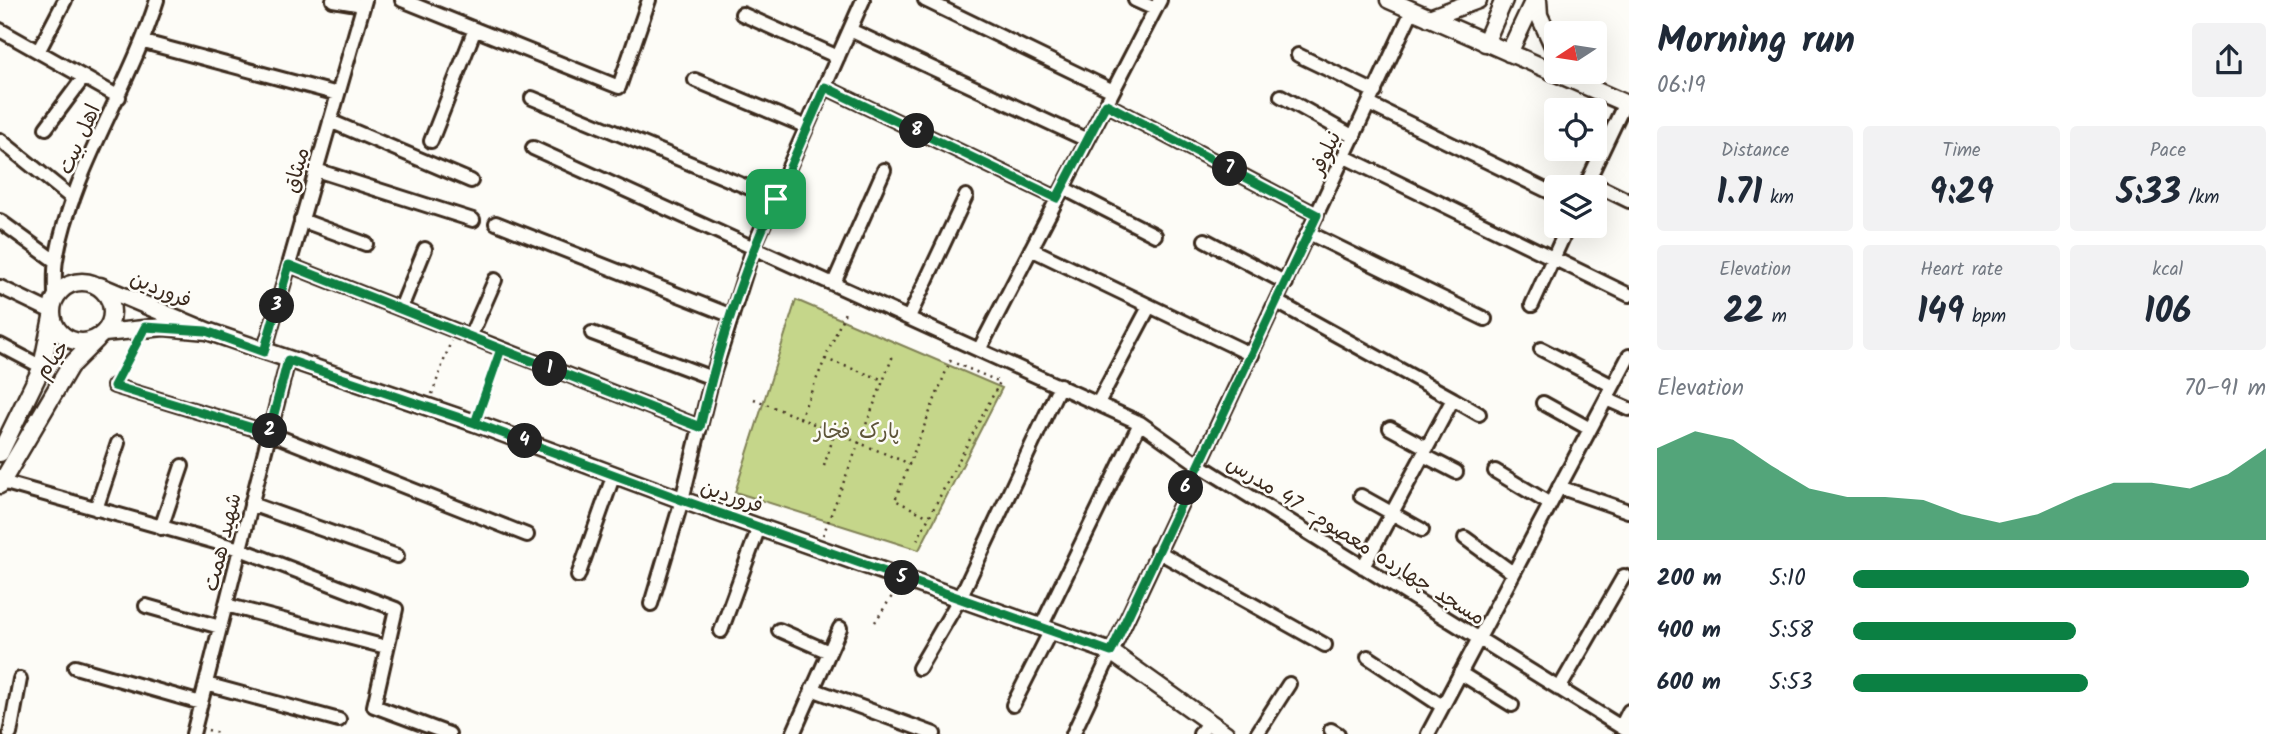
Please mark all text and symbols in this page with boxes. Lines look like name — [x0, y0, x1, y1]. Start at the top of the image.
text: Morning run — [1657, 12, 1855, 72]
north arrow — [1544, 21, 1606, 84]
map controls — [1544, 21, 1607, 238]
button: share — [2192, 23, 2266, 97]
text: 06:19 — [1657, 68, 1705, 104]
button: locate — [1544, 98, 1607, 161]
street label: اهل بیت — [50, 99, 111, 180]
pin: 8 — [900, 114, 934, 148]
text: 8 — [911, 115, 922, 145]
street label: نیلوفر — [1301, 126, 1351, 183]
text: Distance — [1721, 136, 1789, 166]
text: Time — [1942, 136, 1981, 166]
text: Pace — [2150, 136, 2186, 166]
street label: میثاق — [275, 144, 320, 197]
pin: 7 — [1212, 152, 1248, 186]
text: 7 — [1225, 153, 1234, 183]
text: 1.71 — [1716, 166, 1762, 222]
text: 9:29 — [1929, 166, 1994, 222]
text: 5:33 — [2116, 166, 2181, 222]
pin — [746, 169, 806, 229]
button: layers — [1544, 175, 1607, 238]
icon: arrive — [757, 180, 795, 218]
text: km — [1762, 183, 1794, 213]
text: /km — [2181, 183, 2219, 213]
text: Elevation — [1719, 255, 1791, 285]
text: Heart rate — [1920, 255, 2003, 285]
text: kcal — [2152, 255, 2183, 285]
street label: فروردین — [124, 263, 196, 318]
text: 22 — [1723, 285, 1764, 341]
text: 149 — [1917, 285, 1964, 341]
text: 106 — [2144, 285, 2192, 341]
pin: 3 — [260, 288, 294, 324]
text: 3 — [271, 290, 282, 320]
text: m — [1764, 302, 1787, 332]
text: bpm — [1964, 302, 2006, 332]
street label: خیام — [27, 333, 79, 386]
pin: 1 — [532, 352, 568, 386]
text: 1 — [547, 353, 552, 383]
text: Elevation — [1657, 371, 1744, 407]
text: 70–91 m — [2184, 371, 2266, 407]
pin: 2 — [252, 414, 288, 448]
text: 2 — [264, 415, 275, 445]
park label: پارک فخار — [812, 416, 900, 449]
pin: 4 — [508, 424, 542, 458]
text: 4 — [519, 425, 530, 455]
street label: مسجد چهارده معصوم- 47 مدرس — [1219, 448, 1491, 635]
pin: 6 — [1168, 470, 1204, 505]
street label: فروردین — [696, 471, 767, 523]
text: 6 — [1180, 472, 1191, 502]
street label: شهید همت — [195, 490, 252, 595]
pin: 5 — [884, 560, 920, 596]
text: 200 m — [1657, 561, 1722, 597]
text: 5:10 — [1769, 561, 1806, 597]
text: 5 — [897, 562, 906, 592]
text: 400 m — [1657, 613, 1721, 649]
text: 5:58 — [1769, 613, 1813, 649]
text: 600 m — [1657, 665, 1721, 701]
text: 5:53 — [1769, 665, 1813, 701]

